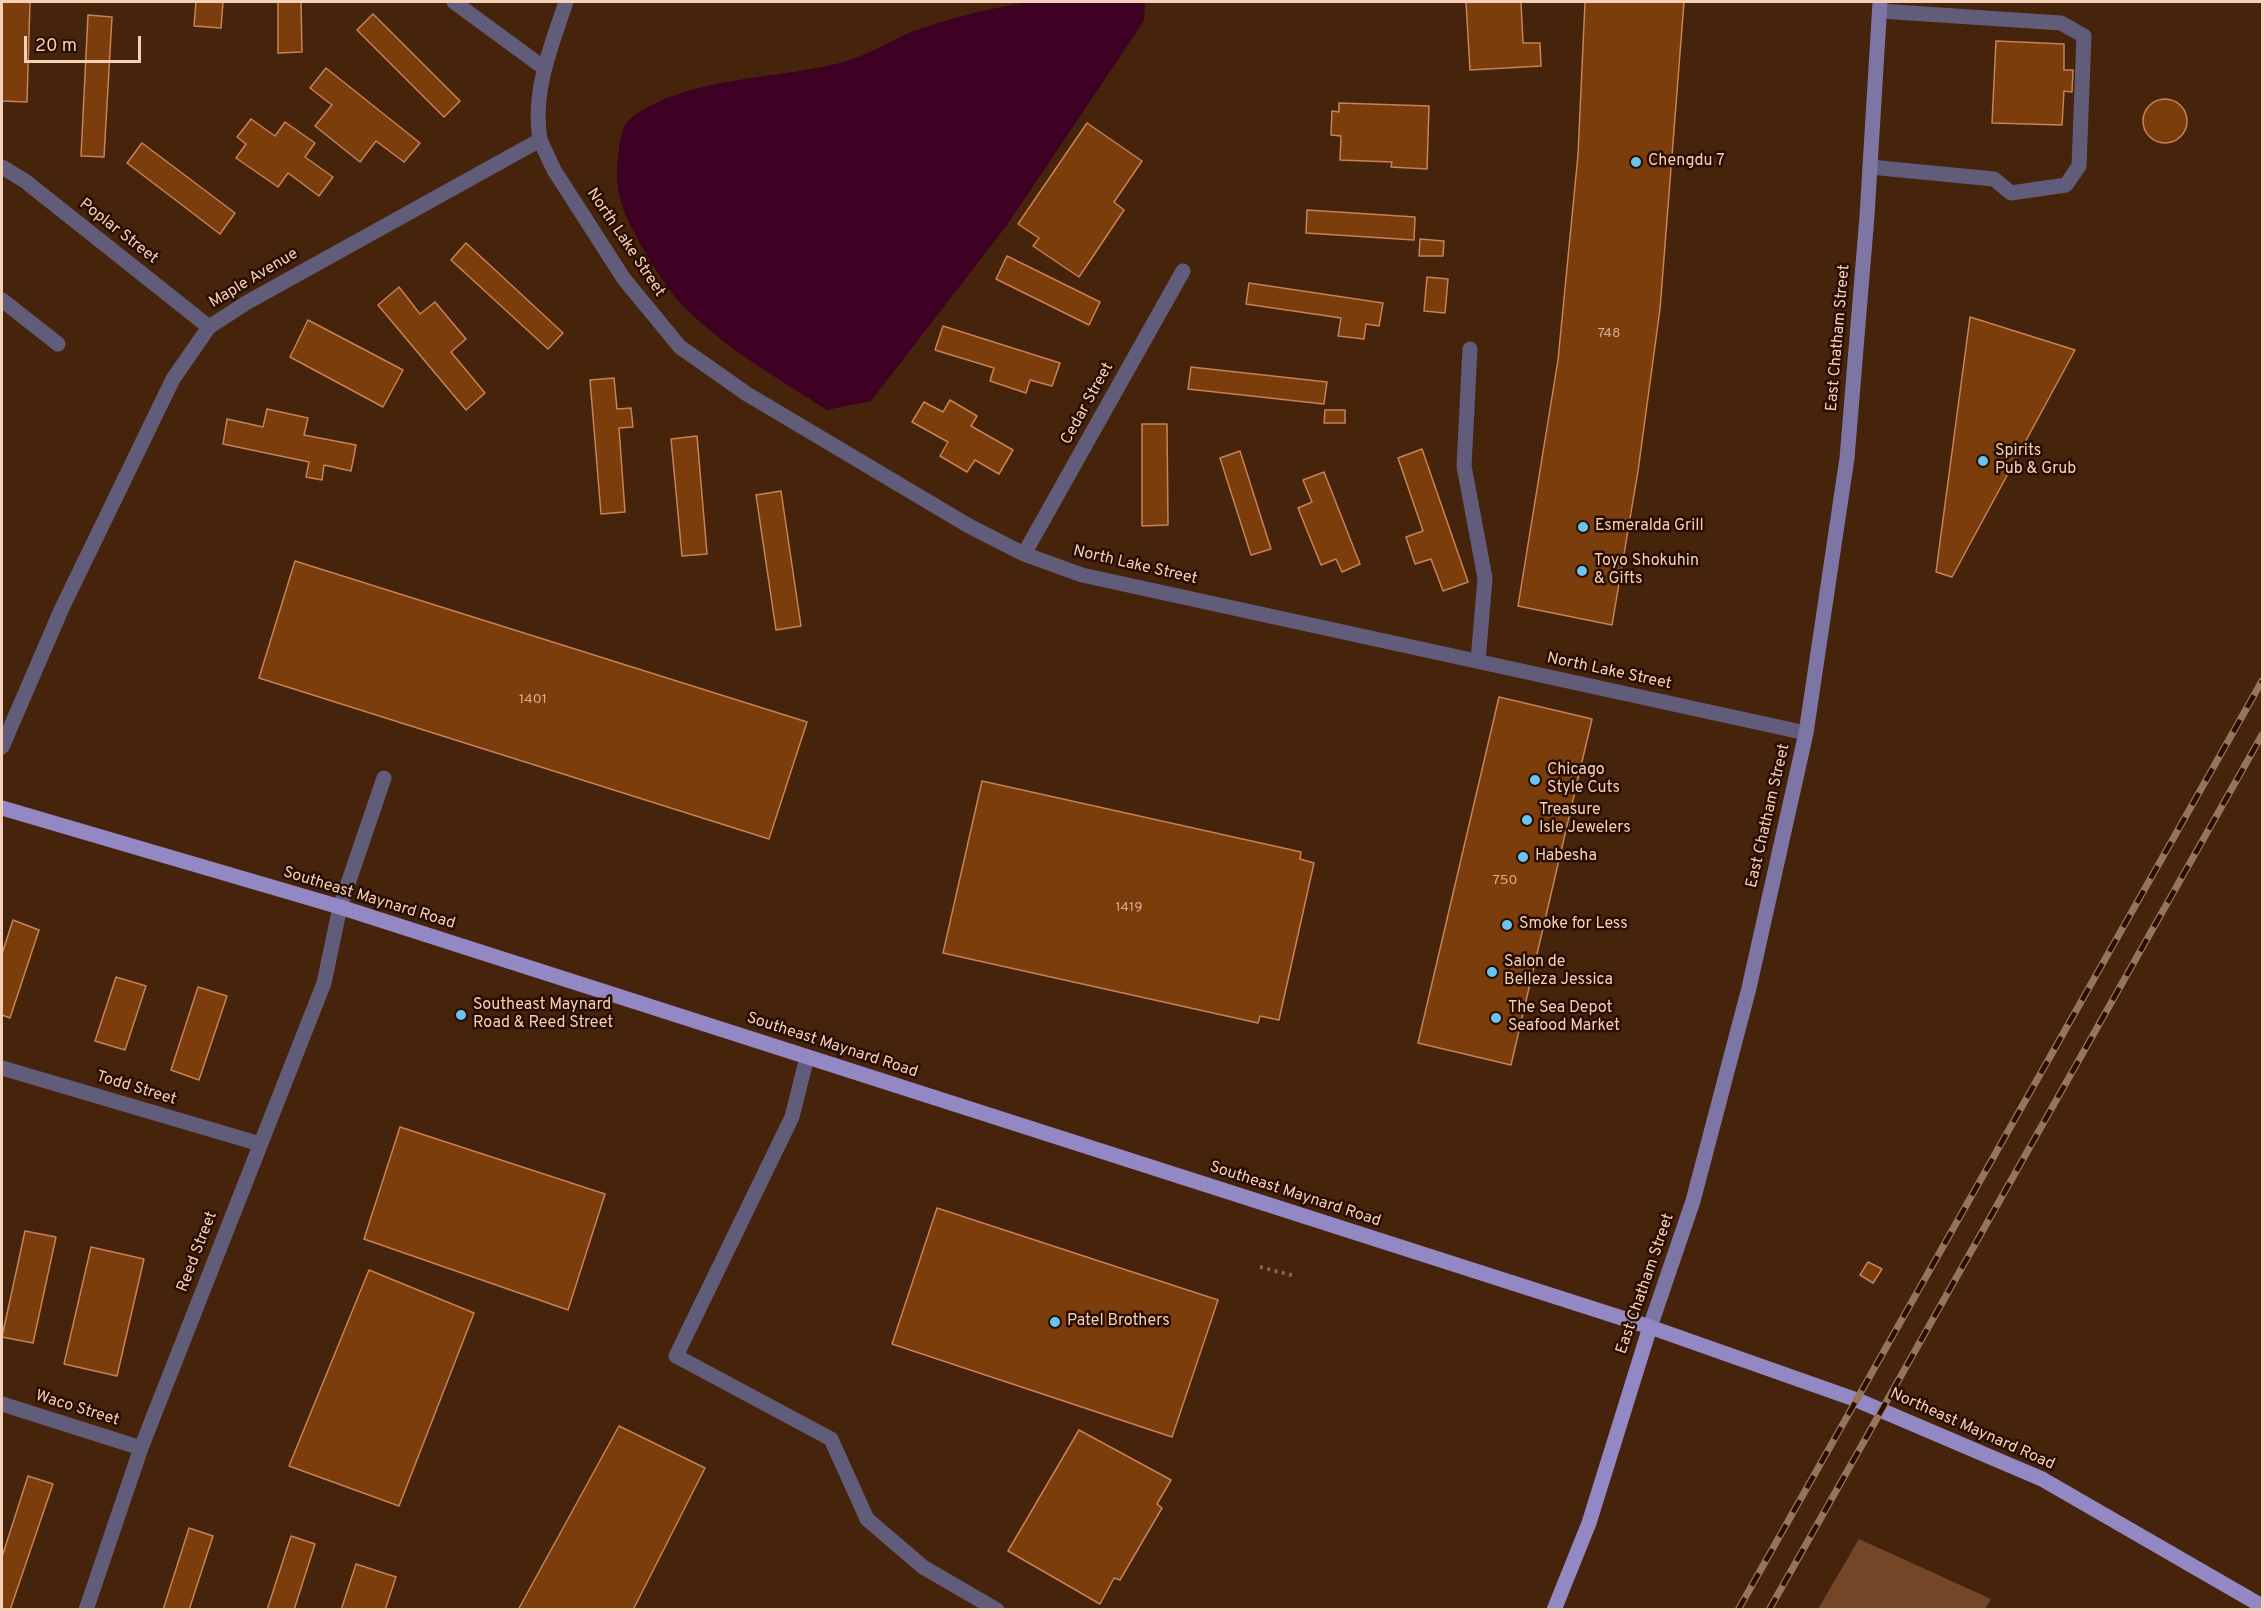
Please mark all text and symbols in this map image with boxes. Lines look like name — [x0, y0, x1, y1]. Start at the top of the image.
scale bar — [27, 24, 144, 62]
text: 20 m — [35, 35, 77, 58]
place label: Chengdu 7 — [1648, 152, 1725, 172]
marker: Chengdu 7 — [1629, 155, 1643, 169]
street label: North Lake Street — [582, 185, 668, 301]
street label: Poplar Street — [75, 195, 161, 269]
street label: Maple Avenue — [206, 245, 302, 313]
street label: East Chatham Street — [1823, 264, 1855, 412]
house number: 748 — [1597, 326, 1621, 342]
street label: Cedar Street — [1058, 360, 1118, 448]
place label: Spirits Pub & Grub — [1995, 442, 2076, 480]
marker: Spirits Pub & Grub — [1976, 454, 1990, 468]
place label: Esmeralda Grill — [1595, 517, 1704, 537]
marker: Esmeralda Grill — [1576, 520, 1590, 534]
street label: North Lake Street — [1071, 542, 1199, 590]
place label: Toyo Shokuhin & Gifts — [1594, 552, 1699, 590]
marker: Toyo Shokuhin & Gifts — [1575, 564, 1589, 578]
street label: North Lake Street — [1545, 649, 1673, 695]
house number: 1401 — [519, 692, 547, 708]
street label: East Chatham Street — [1743, 742, 1795, 890]
place label: Chicago Style Cuts — [1547, 761, 1620, 799]
marker: Chicago Style Cuts — [1528, 773, 1542, 787]
place label: Treasure Isle Jewelers — [1539, 801, 1631, 839]
marker: Treasure Isle Jewelers — [1520, 813, 1534, 827]
place label: Habesha — [1535, 847, 1597, 867]
marker: Habesha — [1516, 850, 1530, 864]
street label: Southeast Maynard Road — [281, 864, 457, 934]
house number: 750 — [1493, 873, 1517, 889]
house number: 1419 — [1115, 900, 1143, 916]
place label: Smoke for Less — [1519, 915, 1628, 935]
marker: Smoke for Less — [1500, 918, 1514, 932]
place label: Salon de Belleza Jessica — [1504, 953, 1613, 991]
marker: Salon de Belleza Jessica — [1485, 965, 1499, 979]
place label: Southeast Maynard Road & Reed Street — [473, 996, 613, 1034]
place label: The Sea Depot Seafood Market — [1508, 999, 1620, 1037]
marker: Southeast Maynard Road & Reed Street — [454, 1008, 468, 1022]
street label: Southeast Maynard Road — [744, 1009, 920, 1083]
marker: The Sea Depot Seafood Market — [1489, 1011, 1503, 1025]
street label: Todd Street — [94, 1068, 178, 1110]
street label: Southeast Maynard Road — [1207, 1158, 1383, 1232]
street label: Reed Street — [174, 1209, 222, 1295]
street label: East Chatham Street — [1613, 1211, 1679, 1357]
place label: Patel Brothers — [1067, 1312, 1170, 1332]
marker: Patel Brothers — [1048, 1315, 1062, 1329]
street label: Northeast Maynard Road — [1887, 1385, 2057, 1475]
street label: Waco Street — [33, 1387, 121, 1431]

